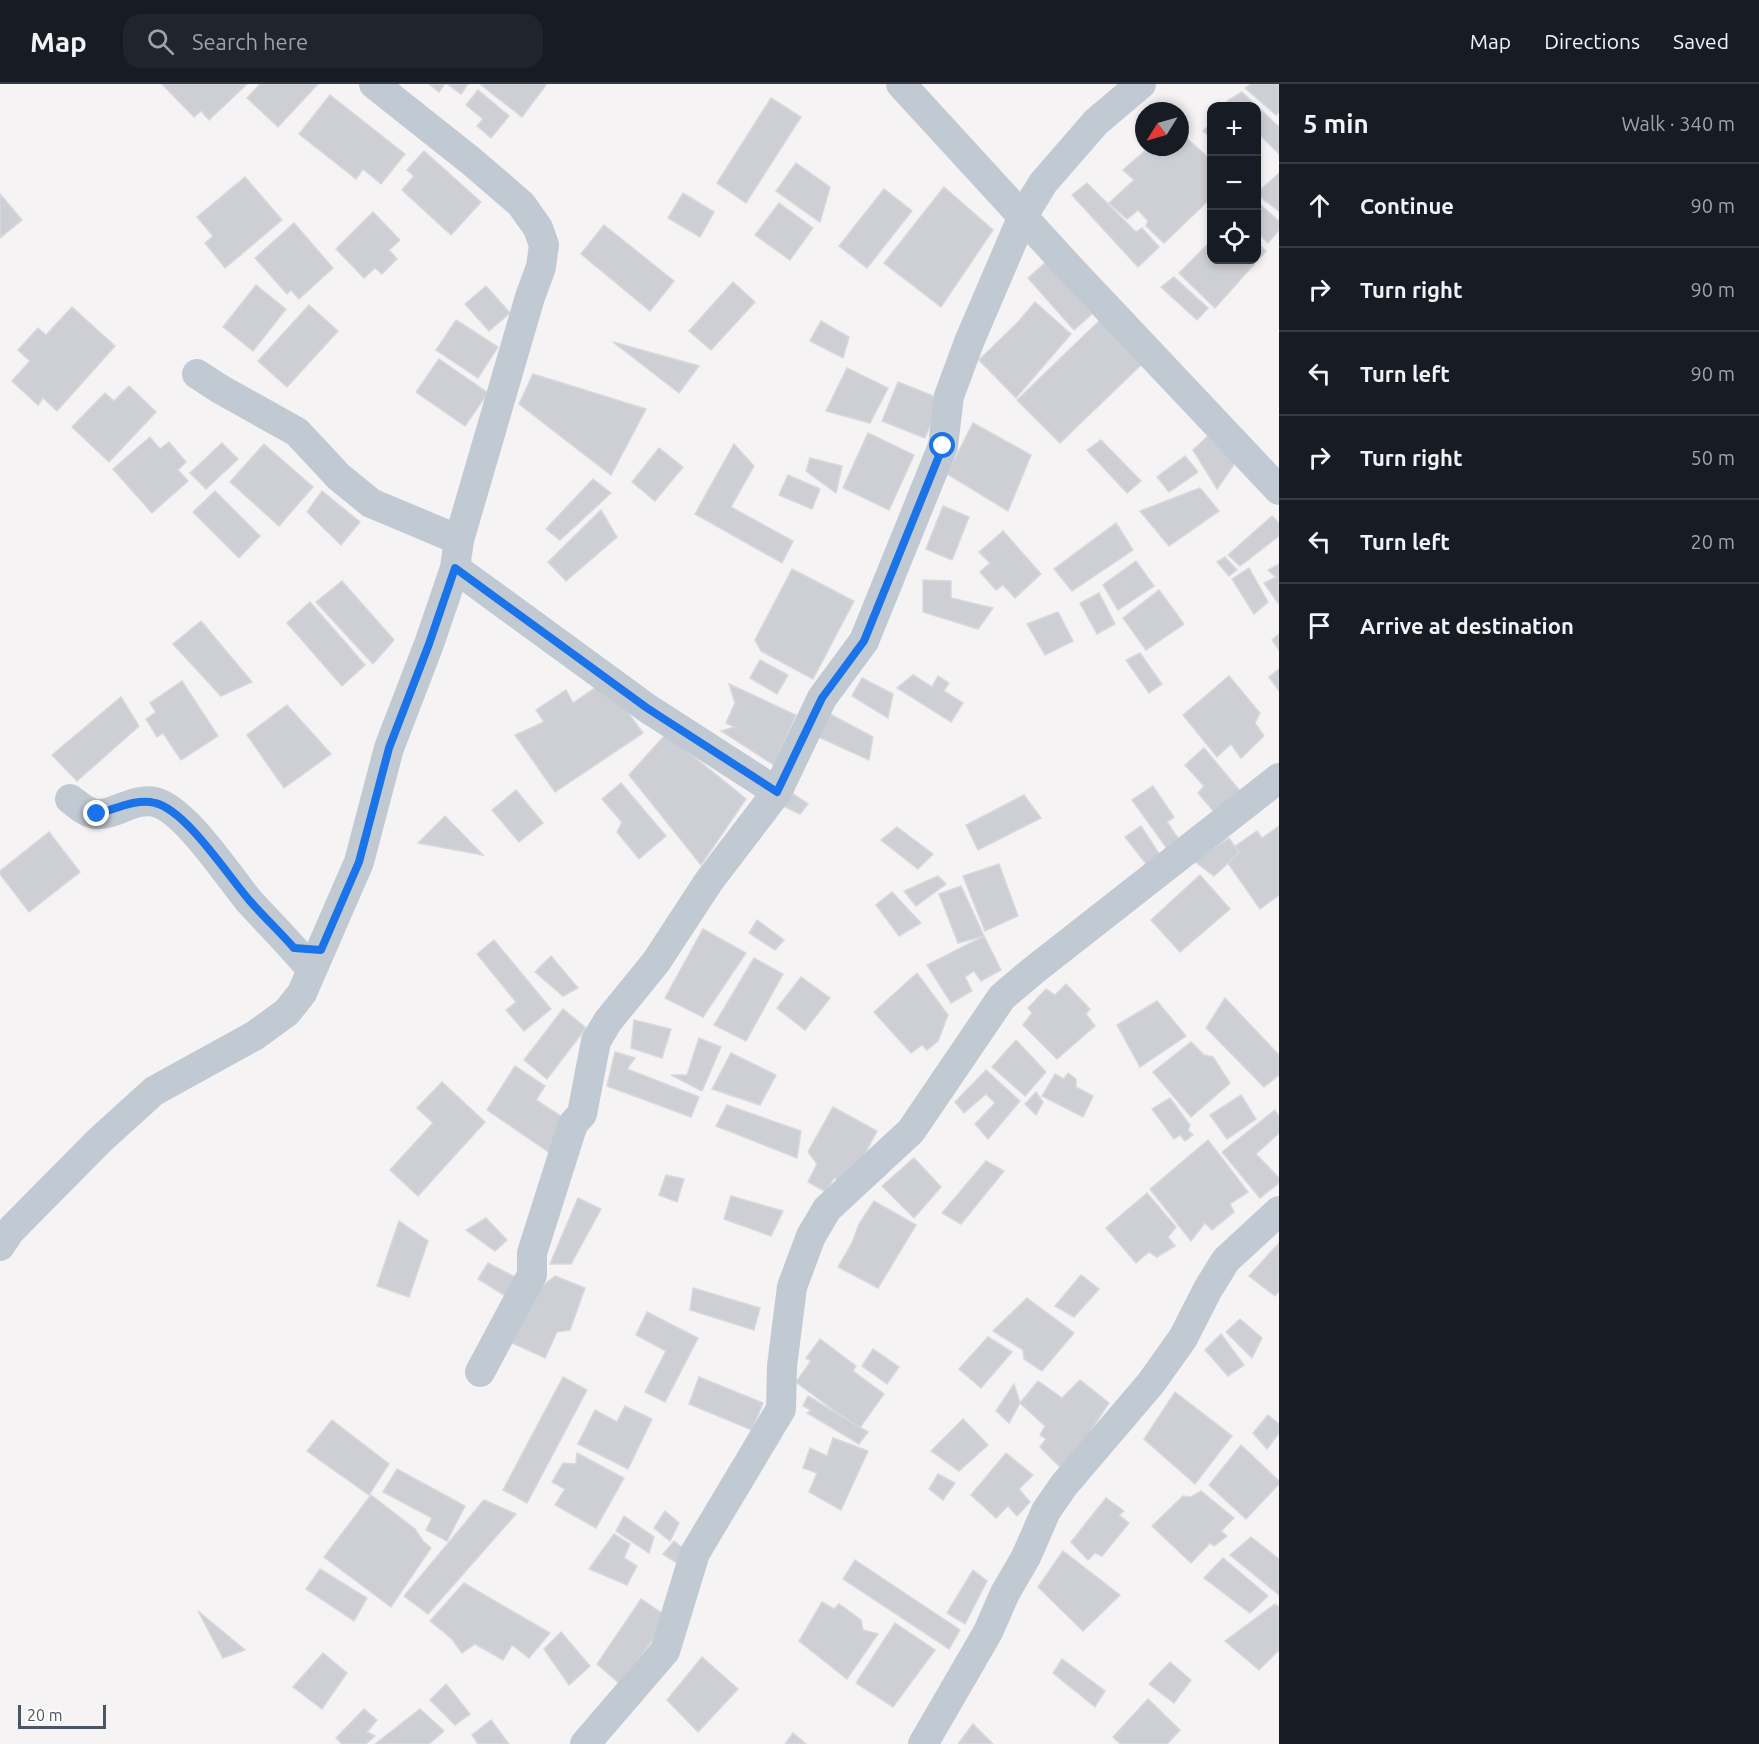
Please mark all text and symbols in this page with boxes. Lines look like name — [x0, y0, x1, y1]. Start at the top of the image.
search box — [123, 14, 543, 68]
icon: search — [144, 25, 177, 58]
text: Map — [30, 26, 87, 57]
text: Search here — [192, 29, 308, 54]
text: Map — [1470, 29, 1511, 53]
text: Directions — [1544, 29, 1640, 53]
text: Saved — [1673, 29, 1729, 53]
north arrow — [1135, 102, 1189, 156]
map controls — [1207, 102, 1261, 264]
button: + — [1207, 102, 1261, 156]
text: 5 min — [1303, 109, 1369, 138]
text: Walk · 340 m — [1622, 112, 1735, 135]
button: − — [1207, 156, 1261, 210]
icon: ahead — [1303, 189, 1336, 222]
text: Continue — [1360, 193, 1454, 218]
text: 90 m — [1691, 194, 1735, 217]
button: locate — [1207, 210, 1261, 264]
icon: right — [1303, 273, 1336, 306]
text: Turn right — [1360, 277, 1462, 302]
text: 90 m — [1691, 278, 1735, 301]
icon: left — [1303, 357, 1336, 390]
text: Turn left — [1360, 361, 1450, 386]
text: 90 m — [1691, 362, 1735, 385]
route start — [929, 432, 955, 458]
icon: right — [1303, 441, 1336, 474]
text: Turn right — [1360, 445, 1462, 470]
text: 50 m — [1691, 446, 1735, 469]
icon: left — [1303, 525, 1336, 558]
text: Turn left — [1360, 529, 1450, 554]
text: 20 m — [1691, 530, 1735, 553]
icon: arrive — [1303, 609, 1336, 642]
text: Arrive at destination — [1360, 613, 1574, 638]
route end — [83, 800, 109, 826]
scale bar — [18, 1702, 106, 1730]
text: 20 m — [27, 1706, 63, 1724]

